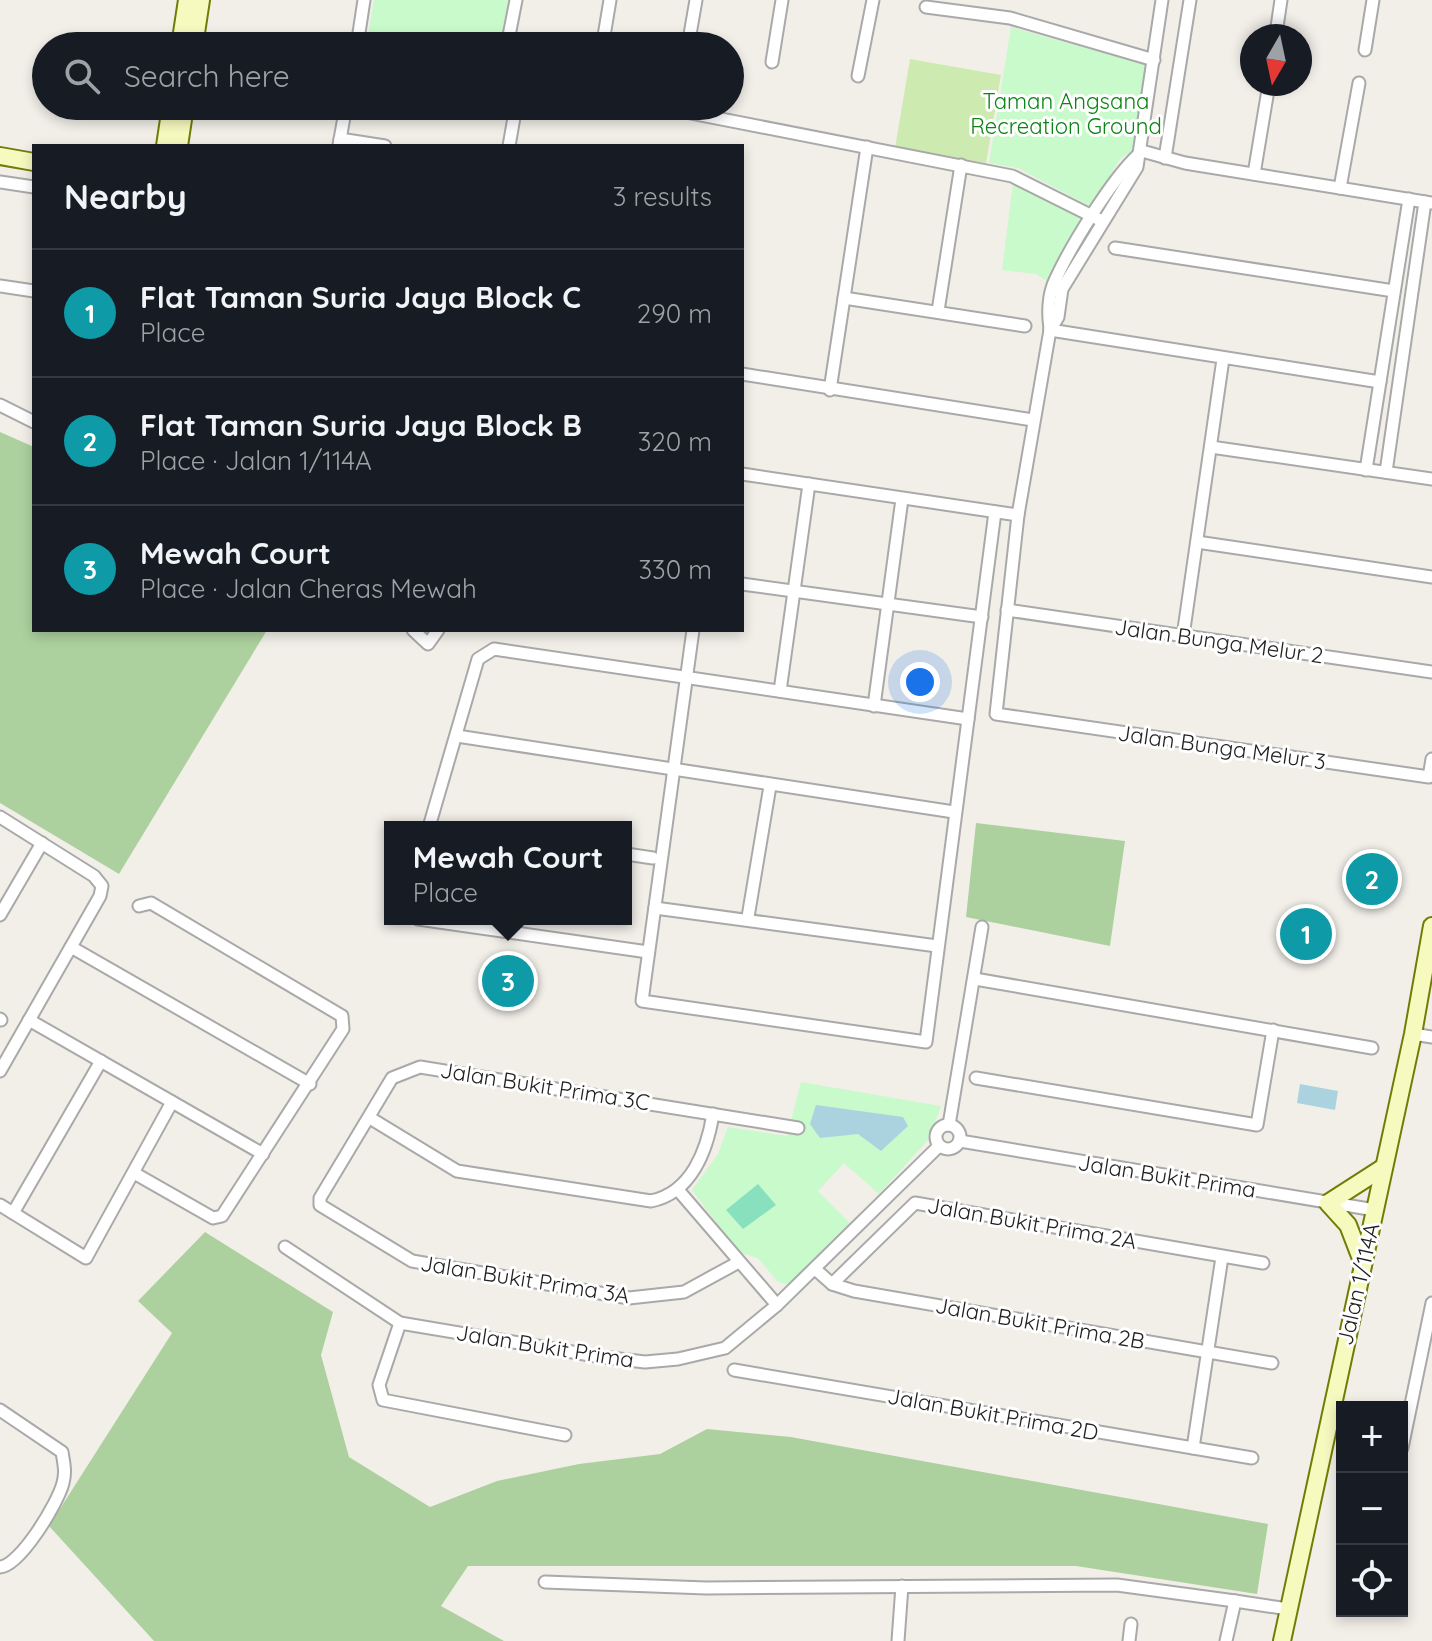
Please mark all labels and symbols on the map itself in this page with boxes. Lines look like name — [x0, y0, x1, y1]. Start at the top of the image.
north arrow — [1240, 24, 1312, 96]
park label: Taman Angsana Recreation Ground — [970, 87, 1162, 140]
street label: Jalan Bunga Melur 2 — [1113, 613, 1325, 669]
your location — [900, 662, 940, 702]
street label: Jalan Bunga Melur 3 — [1116, 719, 1328, 775]
pin: 2 — [1346, 849, 1398, 909]
pin: 1 — [1280, 904, 1332, 964]
pin: 3 — [482, 951, 534, 1011]
street label: Jalan Bukit Prima 3C — [438, 1056, 652, 1116]
street label: Jalan Bukit Prima — [1076, 1148, 1258, 1204]
street label: Jalan Bukit Prima 2A — [925, 1191, 1139, 1255]
street label: Jalan 1/114A — [1330, 1220, 1386, 1348]
street label: Jalan Bukit Prima 3A — [418, 1249, 632, 1309]
street label: Jalan Bukit Prima 2B — [933, 1291, 1147, 1355]
street label: Jalan Bukit Prima — [454, 1318, 636, 1374]
street label: Jalan Bukit Prima 2D — [885, 1382, 1101, 1446]

